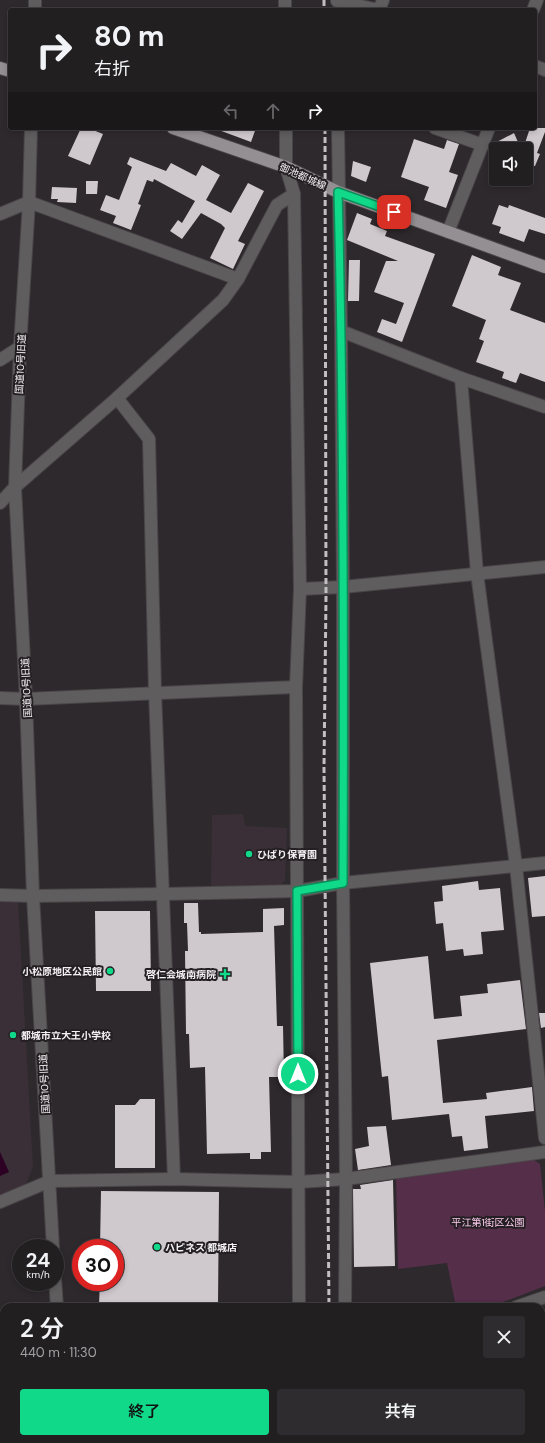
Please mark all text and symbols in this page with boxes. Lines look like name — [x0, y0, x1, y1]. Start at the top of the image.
text: 80 m — [94, 18, 164, 55]
icon: right — [28, 24, 80, 76]
text: 右折 — [94, 57, 130, 81]
icon: left — [220, 100, 242, 122]
icon: ahead — [262, 100, 284, 122]
icon: right — [304, 100, 326, 122]
map controls — [489, 142, 533, 186]
button: sound — [489, 142, 533, 186]
street label: 御池都城線 — [277, 160, 328, 193]
pin — [377, 195, 411, 229]
icon: arrive — [383, 201, 405, 223]
street label: 国道10号旧道 — [12, 334, 29, 394]
street label: 国道10号旧道 — [18, 658, 35, 718]
place label: ひばり保育園 — [257, 848, 317, 861]
marker: ひばり保育園 — [244, 849, 254, 859]
place label: 小松原地区公民館 — [22, 965, 102, 978]
marker: 小松原地区公民館 — [105, 966, 115, 976]
place label: 啓仁会城南病院 — [146, 968, 216, 981]
marker: 啓仁会城南病院 — [219, 968, 231, 980]
place label: 都城市立大王小学校 — [21, 1029, 111, 1042]
marker: 都城市立大王小学校 — [8, 1030, 18, 1040]
position arrow — [277, 1053, 319, 1095]
street label: 国道10号旧道 — [36, 1054, 53, 1114]
park label: 平江第1街区公園 — [451, 1216, 525, 1229]
speed limit sign: 30 — [72, 1239, 124, 1291]
place label: ハピネス 都城店 — [165, 1241, 237, 1254]
marker: ハピネス 都城店 — [152, 1242, 162, 1252]
text: 24 — [26, 1247, 50, 1273]
text: km/h — [26, 1268, 50, 1281]
text: 2 分 — [20, 1313, 64, 1344]
button: close — [483, 1316, 525, 1358]
text: 440 m · 11:30 — [20, 1344, 97, 1361]
button: 終了 — [20, 1389, 269, 1435]
button: 共有 — [277, 1389, 525, 1435]

